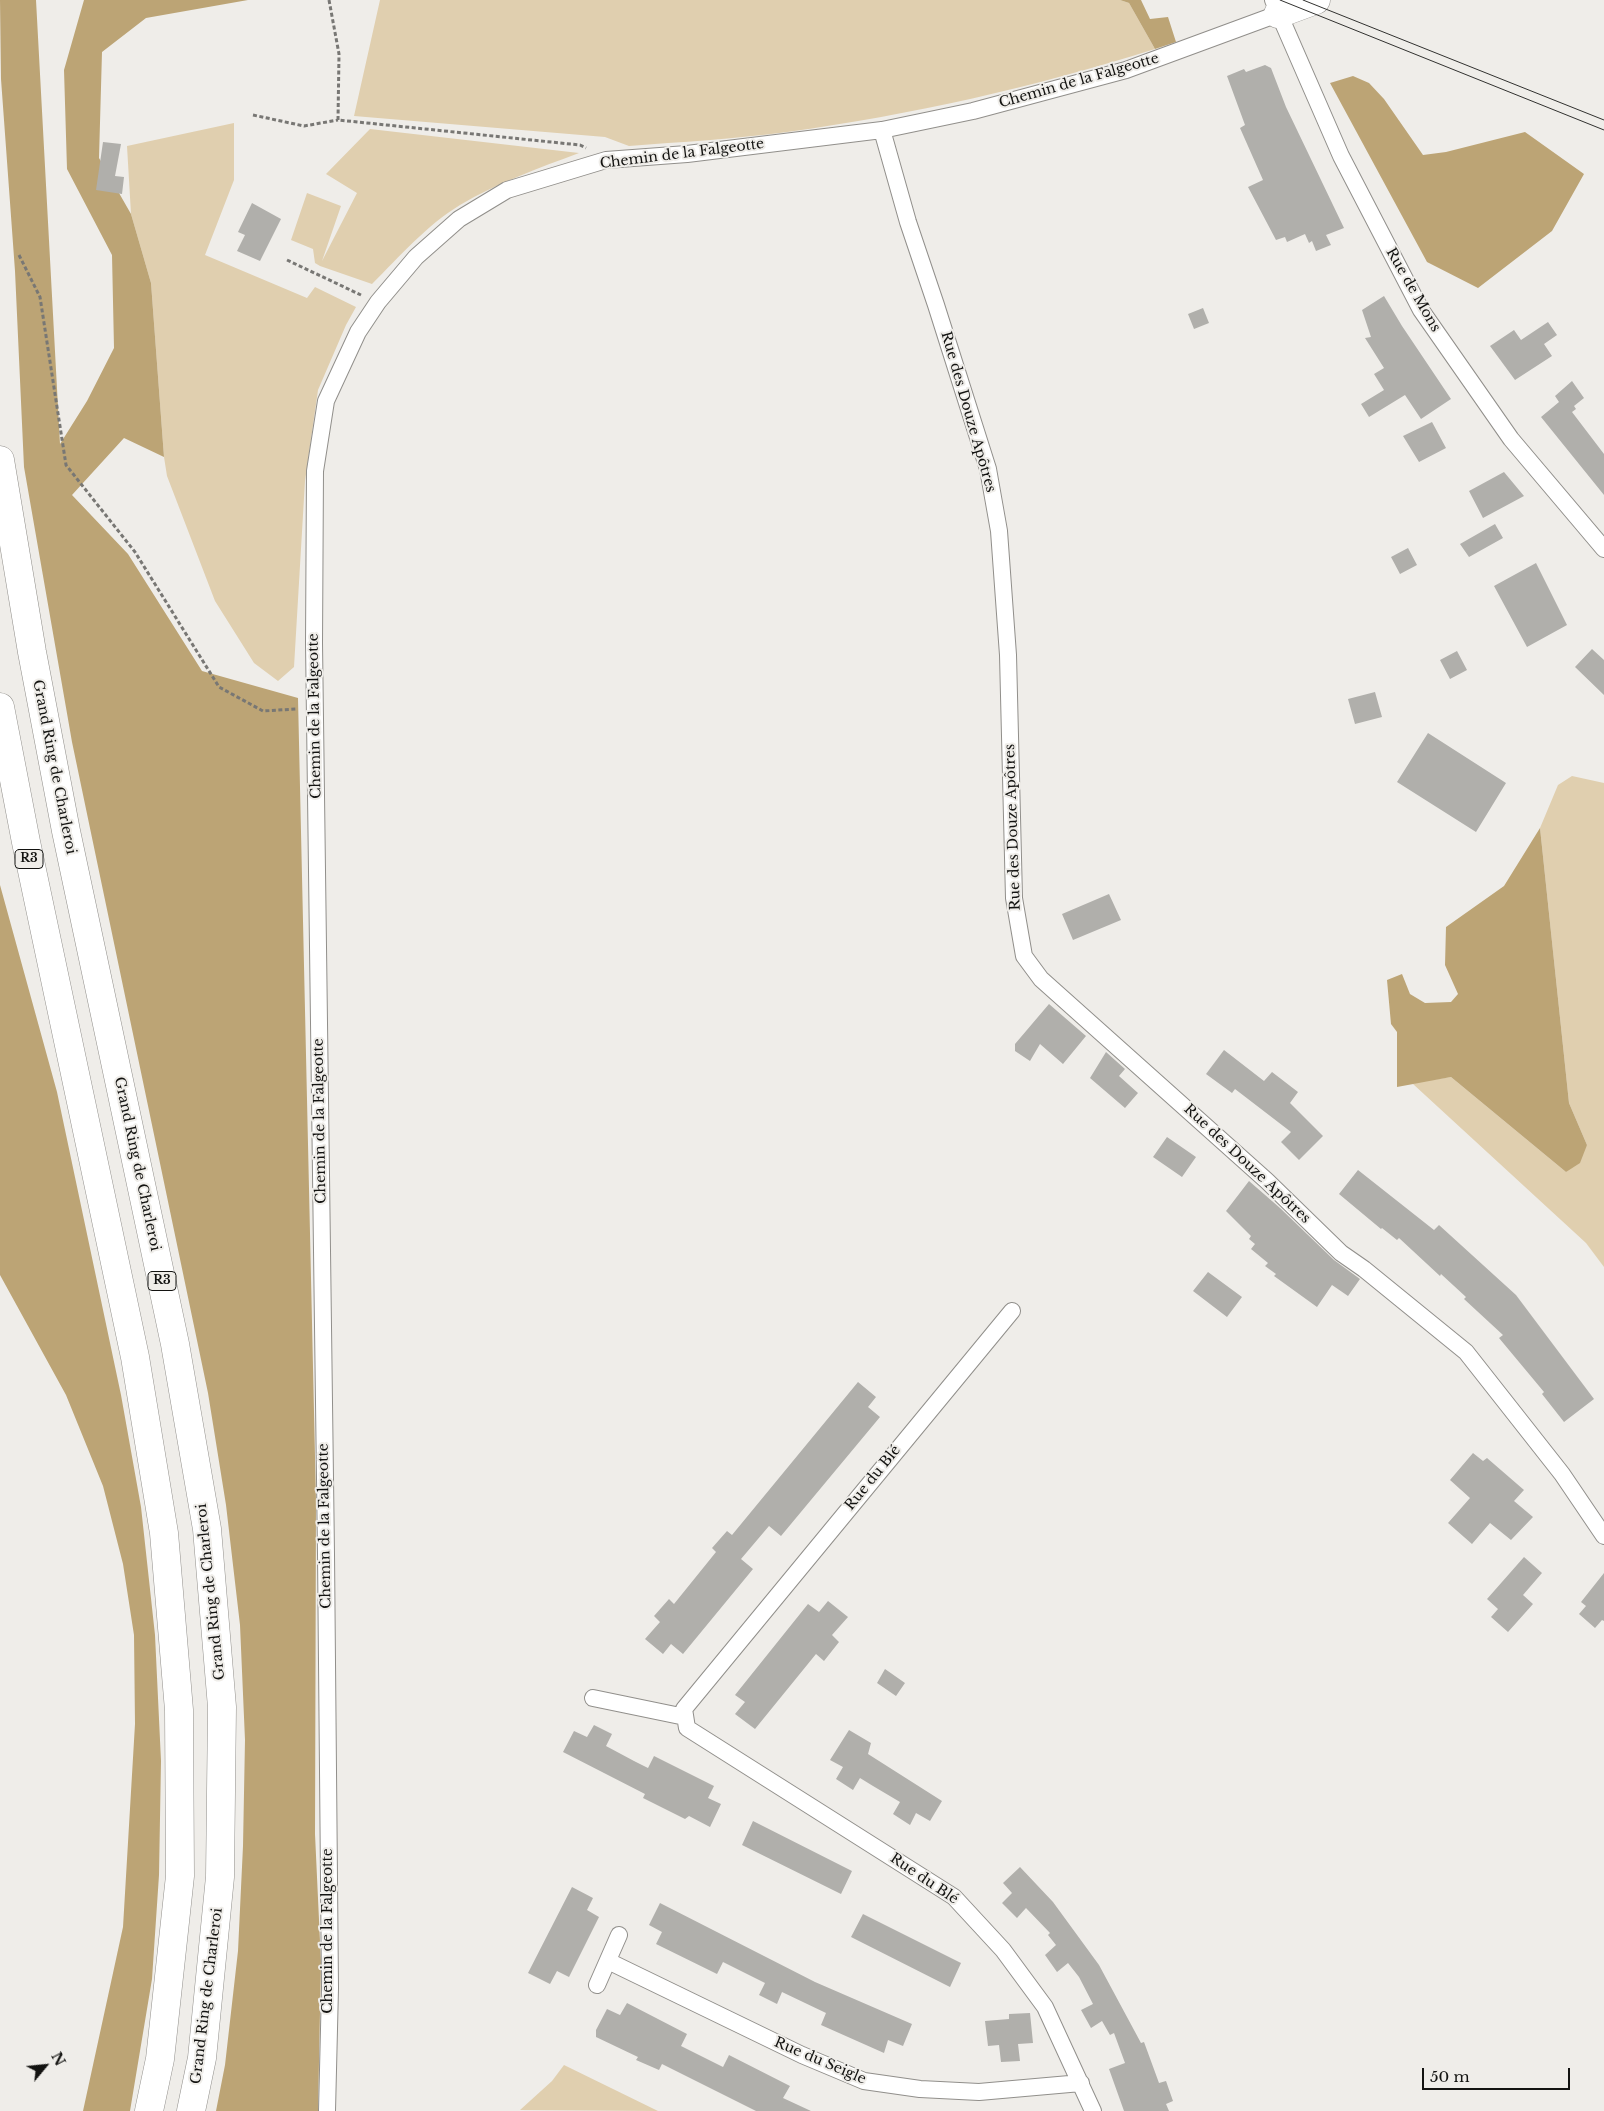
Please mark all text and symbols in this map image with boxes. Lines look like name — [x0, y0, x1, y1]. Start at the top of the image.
street label: Chemin de la Falgeotte — [997, 50, 1161, 112]
street label: Chemin de la Falgeotte — [599, 136, 765, 172]
street label: Rue de Mons — [1382, 245, 1444, 335]
street label: Rue des Douze Apôtres — [937, 330, 999, 494]
street label: Chemin de la Falgeotte — [305, 633, 325, 799]
street label: Grand Ring de Charleroi — [29, 678, 79, 856]
street label: Rue des Douze Apôtres — [1002, 743, 1024, 911]
road number: R3 — [15, 850, 43, 869]
street label: Chemin de la Falgeotte — [310, 1038, 330, 1204]
street label: Grand Ring de Charleroi — [110, 1075, 164, 1253]
street label: Rue des Douze Apôtres — [1180, 1101, 1314, 1227]
road number: R3 — [148, 1272, 176, 1290]
street label: Rue du Blé — [842, 1442, 904, 1514]
street label: Chemin de la Falgeotte — [315, 1443, 335, 1609]
street label: Grand Ring de Charleroi — [193, 1503, 229, 1681]
street label: Chemin de la Falgeotte — [320, 1848, 336, 2014]
street label: Rue du Blé — [887, 1850, 961, 1908]
street label: Grand Ring de Charleroi — [188, 1907, 226, 2085]
street label: Rue du Seigle — [772, 2034, 868, 2088]
north arrow — [20, 2041, 70, 2091]
text: N — [47, 2049, 69, 2069]
scale bar — [1424, 2058, 1572, 2090]
text: 50 m — [1430, 2067, 1470, 2086]

